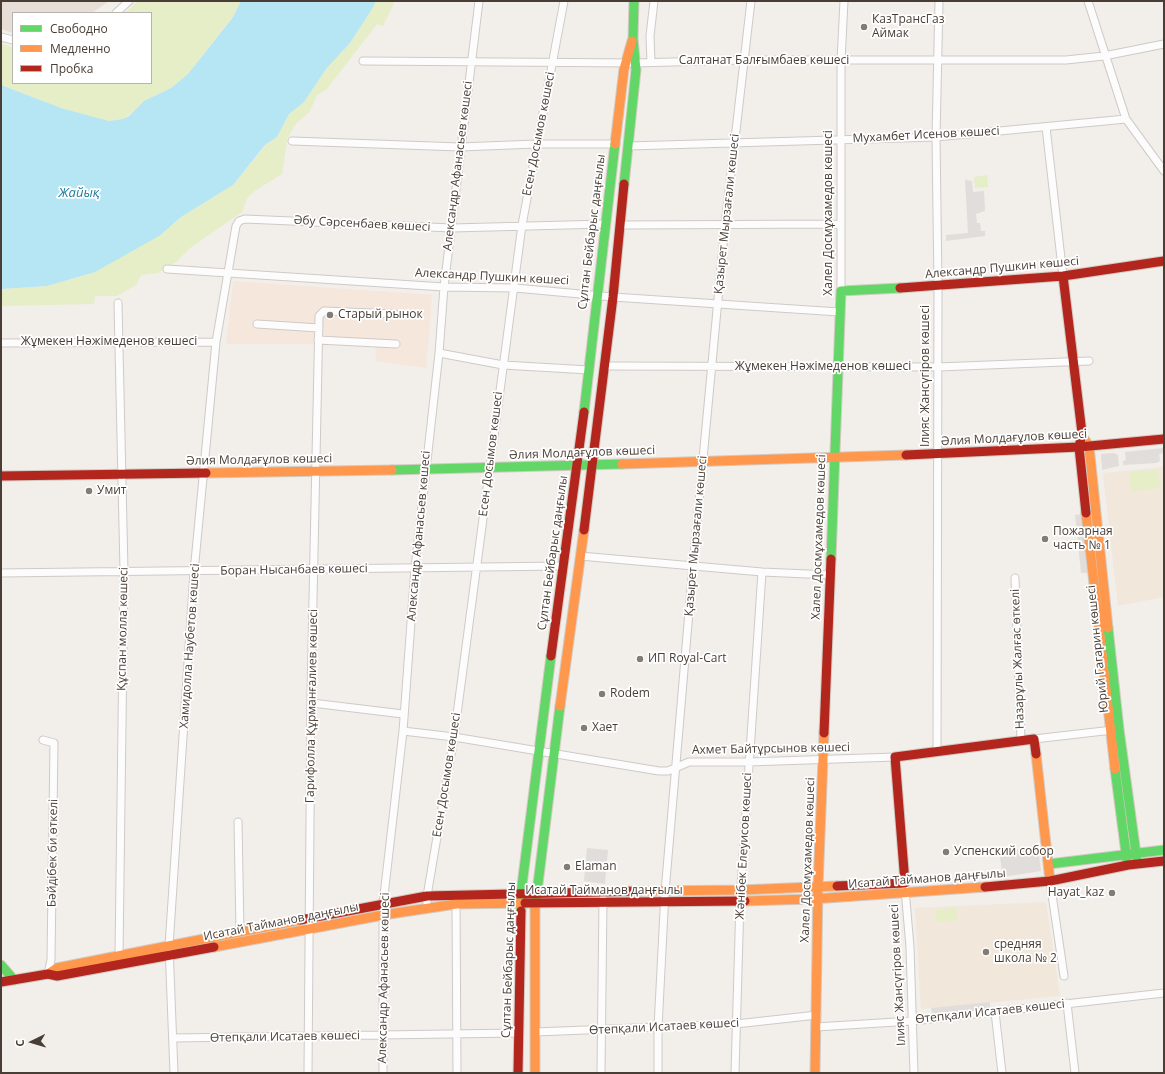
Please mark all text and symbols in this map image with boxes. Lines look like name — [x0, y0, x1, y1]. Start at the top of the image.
legend — [12, 12, 152, 84]
place label: КазТрансГаз Аймак — [872, 13, 944, 41]
text: Свободно — [50, 20, 108, 37]
marker: КазТрансГаз Аймак — [859, 22, 869, 32]
text: Медленно — [50, 40, 110, 57]
street label: Салтанат Балғымбаев көшесі — [679, 54, 849, 68]
text: Пробка — [50, 60, 93, 77]
street label: Есен Досымов көшесі — [520, 71, 558, 197]
street label: Александр Афанасьев көшесі — [440, 80, 476, 252]
street label: Мухамбет Исенов көшесі — [852, 124, 1000, 146]
street label: Халел Досмұхамедов көшесі — [822, 130, 836, 296]
street label: Қазырет Мырзағали көшесі — [711, 133, 743, 295]
street label: Сұлтан Бейбарыс даңғылы — [575, 154, 609, 310]
water label: Жайық — [58, 185, 100, 201]
street label: Әбу Сәрсенбаев көшесі — [293, 213, 431, 235]
street label: Александр Пушкин көшесі — [925, 254, 1079, 282]
street label: Александр Пушкин көшесі — [415, 266, 569, 288]
street label: Ілияс Жансүгіров көшесі — [919, 305, 933, 447]
place label: Старый рынок — [338, 308, 423, 322]
marker: Старый рынок — [325, 310, 335, 320]
street label: Жұмекен Нәжімеденов көшесі — [21, 335, 197, 349]
street label: Жұмекен Нәжімеденов көшесі — [735, 360, 911, 374]
street label: Есен Досымов көшесі — [476, 391, 506, 517]
street label: Әлия Молдағұлов көшесі — [941, 427, 1087, 449]
street label: Әлия Молдағұлов көшесі — [509, 443, 655, 463]
street label: Александр Афанасьев көшесі — [404, 450, 434, 622]
street label: Әлия Молдағұлов көшесі — [186, 452, 332, 468]
street label: Халел Досмұхамедов көшесі — [809, 454, 829, 620]
street label: Қазырет Мырзағали көшесі — [682, 455, 710, 617]
street label: Сұлтан Бейбарыс даңғылы — [535, 475, 571, 631]
place label: Умит — [97, 484, 126, 498]
marker: Умит — [84, 486, 94, 496]
place label: Пожарная часть № 1 — [1053, 525, 1113, 553]
marker: Пожарная часть № 1 — [1040, 534, 1050, 544]
street label: Боран Нысанбаев көшесі — [220, 562, 368, 578]
street label: Хамидолла Наубетов көшесі — [177, 563, 203, 729]
street label: Құспан молла көшесі — [115, 567, 131, 691]
street label: Юрий Гагарин көшесі — [1084, 584, 1112, 714]
street label: Назарұлы Жалғас өткелі — [1008, 589, 1028, 729]
street label: Гарифолла Құрманғалиев көшесі — [303, 609, 321, 803]
place label: ИП Royal-Cart — [648, 652, 727, 666]
marker: ИП Royal-Cart — [635, 654, 645, 664]
place label: Rodem — [610, 687, 650, 701]
marker: Rodem — [597, 689, 607, 699]
street label: Есен Досымов көшесі — [430, 712, 464, 838]
place label: Хает — [592, 721, 618, 735]
marker: Хает — [579, 723, 589, 733]
street label: Ахмет Байтұрсынов көшесі — [692, 740, 850, 758]
street label: Жәнібек Елеуисов көшесі — [733, 772, 755, 920]
street label: Халел Досмұхамедов көшесі — [798, 777, 818, 943]
street label: Бәйдібек би өткелі — [45, 799, 61, 907]
place label: Успенский собор — [954, 845, 1054, 859]
marker: Успенский собор — [941, 847, 951, 857]
place label: Elaman — [575, 860, 617, 874]
marker: Elaman — [562, 862, 572, 872]
street label: Исатай Тайманов даңғылы — [848, 866, 1006, 892]
street label: Сұлтан Бейбарыс даңғылы — [499, 882, 519, 1038]
street label: Исатай Тайманов даңғылы — [525, 884, 683, 898]
place label: Hayat_kaz — [1048, 886, 1104, 900]
marker: Hayat_kaz — [1107, 888, 1117, 898]
street label: Александр Афанасьев көшесі — [375, 892, 393, 1064]
street label: Исатай Тайманов даңғылы — [202, 900, 360, 944]
street label: Ілияс Жансүгіров көшесі — [887, 904, 909, 1046]
place label: cредняя школа № 2 — [994, 938, 1057, 966]
marker: cредняя школа № 2 — [981, 947, 991, 957]
street label: Өтепқали Исатаев көшесі — [915, 997, 1065, 1027]
street label: Өтепқали Исатаев көшесі — [589, 1016, 739, 1038]
north arrow — [12, 1022, 52, 1062]
street label: Өтепқали Исатаев көшесі — [210, 1028, 360, 1046]
text: С — [12, 1039, 27, 1047]

